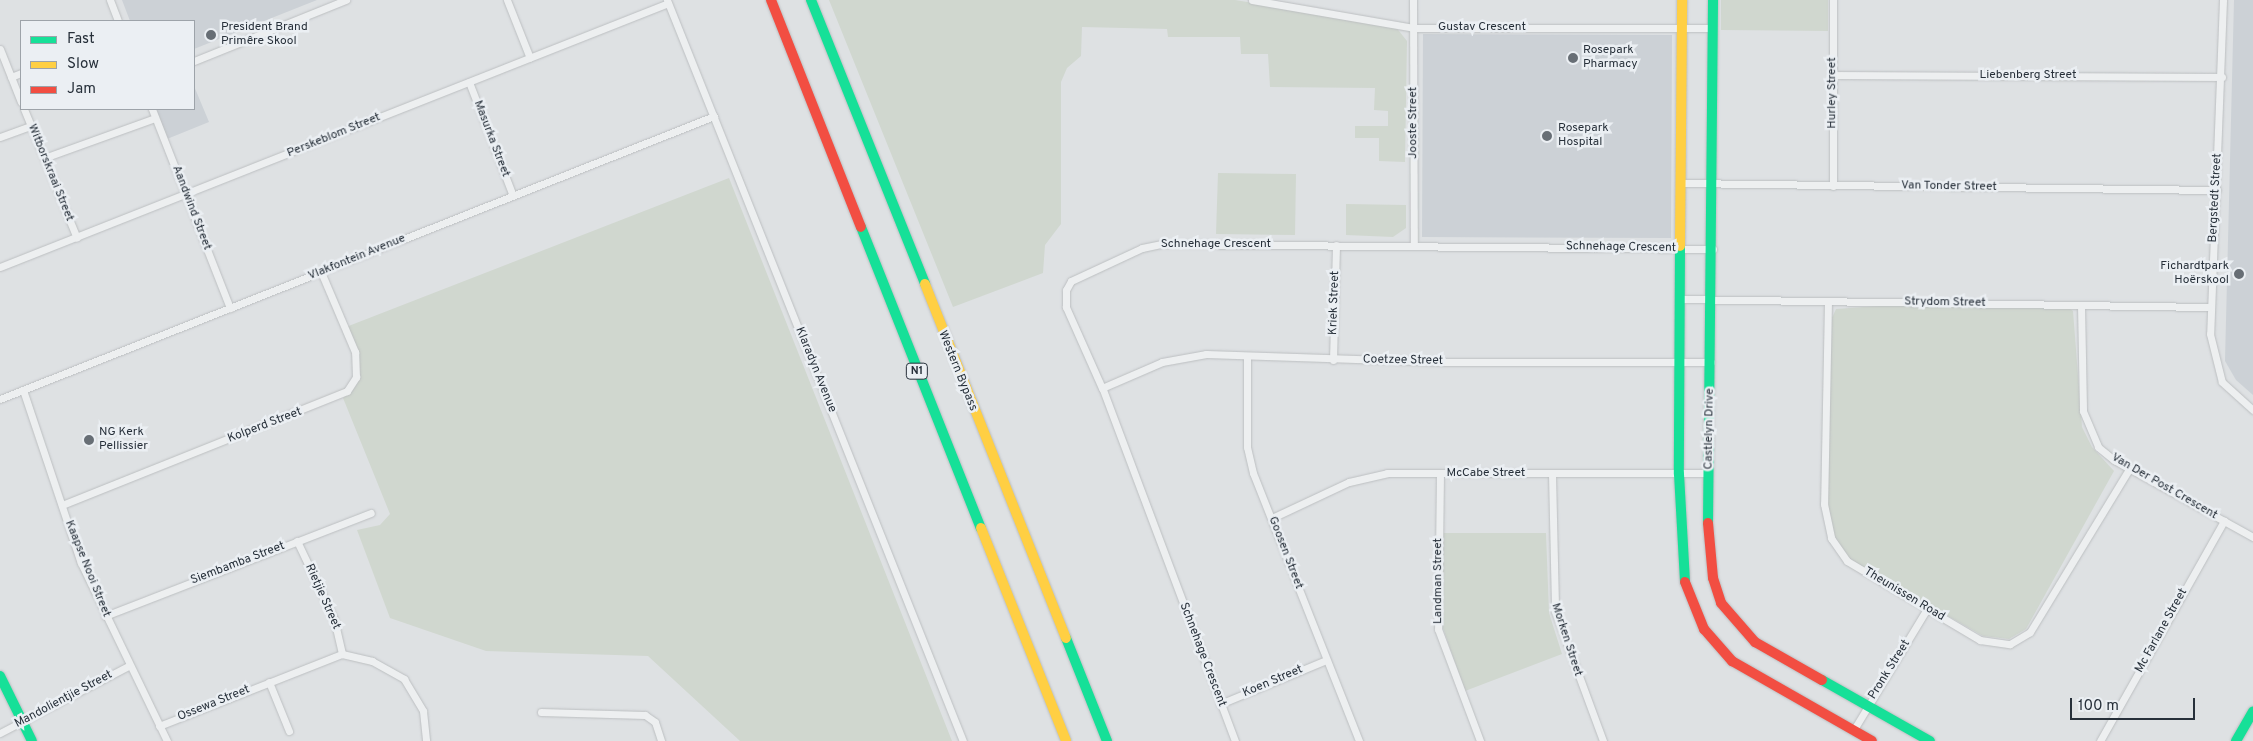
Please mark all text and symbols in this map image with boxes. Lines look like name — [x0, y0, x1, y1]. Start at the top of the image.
legend — [20, 20, 195, 110]
place label: President Brand Primêre Skool — [221, 21, 308, 49]
street label: Gustav Crescent — [1438, 21, 1526, 35]
marker: President Brand Primêre Skool — [205, 29, 217, 41]
text: Fast — [67, 30, 95, 49]
place label: Rosepark Pharmacy — [1583, 44, 1638, 72]
marker: Rosepark Pharmacy — [1567, 52, 1579, 64]
text: Slow — [67, 55, 99, 74]
street label: Hurley Street — [1826, 57, 1840, 129]
street label: Liebenberg Street — [1980, 69, 2076, 83]
text: Jam — [67, 80, 96, 99]
street label: Jooste Street — [1407, 87, 1421, 159]
street label: Masurka Street — [470, 99, 512, 179]
street label: Perskeblom Street — [285, 111, 383, 161]
street label: Witborskraai Street — [24, 122, 76, 224]
place label: Rosepark Hospital — [1558, 122, 1609, 150]
marker: Rosepark Hospital — [1540, 129, 1554, 143]
street label: Bergstedt Street — [2206, 153, 2226, 243]
street label: Aandwind Street — [168, 164, 214, 252]
street label: Van Tonder Street — [1901, 179, 1997, 195]
street label: Vlakfontein Avenue — [306, 232, 408, 284]
street label: Schnehage Crescent — [1161, 238, 1271, 252]
street label: Schnehage Crescent — [1566, 240, 1676, 256]
place label: Fichardtpark Hoërskool — [2160, 260, 2229, 288]
marker: Fichardtpark Hoërskool — [2233, 268, 2245, 280]
street label: Kriek Street — [1327, 271, 1343, 335]
street label: Strydom Street — [1904, 295, 1986, 311]
street label: Klaradyn Avenue — [791, 325, 839, 415]
street label: Western Bypass — [934, 329, 980, 413]
street label: Coetzee Street — [1363, 353, 1443, 369]
road number: N1 — [906, 362, 928, 380]
street label: Castlelyn Drive — [1702, 388, 1718, 470]
street label: Kolperd Street — [226, 405, 304, 447]
place label: NG Kerk Pellissier — [99, 426, 148, 454]
marker: NG Kerk Pellissier — [83, 434, 95, 446]
street label: Van Der Post Crescent — [2108, 451, 2220, 523]
street label: McCabe Street — [1447, 467, 1525, 481]
street label: Goosen Street — [1265, 515, 1305, 591]
street label: Kaapse Nooi Street — [61, 519, 113, 619]
street label: Landman Street — [1432, 538, 1446, 624]
street label: Siembamba Street — [189, 539, 287, 589]
street label: Rietjie Street — [301, 562, 343, 632]
street label: Theunissen Road — [1861, 565, 1947, 625]
street label: Mc Farlane Street — [2133, 586, 2191, 676]
street label: Schnehage Crescent — [1176, 601, 1228, 709]
street label: Morken Street — [1547, 602, 1585, 678]
street label: Pronk Street — [1866, 638, 1914, 702]
street label: Koen Street — [1241, 663, 1305, 701]
street label: Mandolientjie Street — [13, 668, 115, 732]
street label: Ossewa Street — [176, 683, 252, 725]
scale bar — [2073, 688, 2198, 720]
text: 100 m — [2078, 697, 2119, 716]

